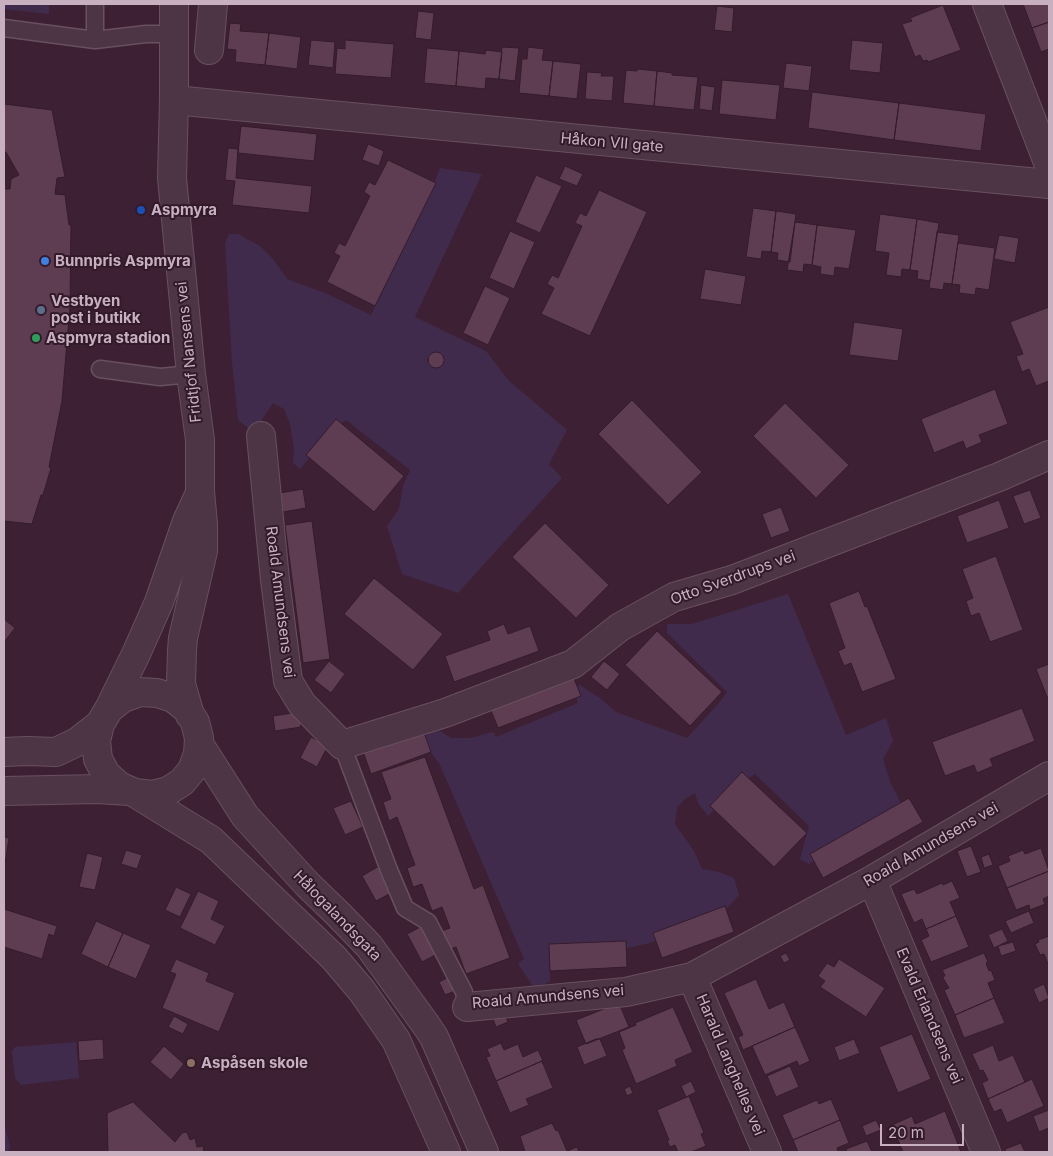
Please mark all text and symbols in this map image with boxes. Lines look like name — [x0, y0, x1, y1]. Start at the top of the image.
street label: Håkon VII gate — [560, 130, 664, 156]
place label: Aspmyra — [151, 201, 217, 219]
marker: Aspmyra — [135, 204, 147, 216]
place label: Bunnpris Aspmyra — [55, 252, 191, 270]
marker: Bunnpris Aspmyra — [39, 255, 51, 267]
street label: Fridtjof Nansens vei — [173, 281, 205, 423]
place label: Vestbyen post i butikk — [51, 292, 140, 327]
marker: Vestbyen post i butikk — [35, 304, 47, 316]
place label: Aspmyra stadion — [46, 329, 170, 347]
marker: Aspmyra stadion — [30, 332, 42, 344]
street label: Roald Amundsens vei — [262, 525, 298, 679]
street label: Otto Sverdrups vei — [668, 547, 798, 609]
street label: Roald Amundsens vei — [860, 799, 1002, 891]
street label: Hålogalandsgata — [289, 867, 385, 965]
street label: Evald Erlandsens vei — [892, 945, 966, 1087]
street label: Roald Amundsens vei — [471, 981, 625, 1013]
street label: Harald Langhelles vei — [692, 992, 768, 1138]
place label: Aspåsen skole — [201, 1054, 308, 1072]
marker: Aspåsen skole — [185, 1057, 197, 1069]
scale bar — [883, 1114, 967, 1146]
text: 20 m — [888, 1123, 924, 1142]

